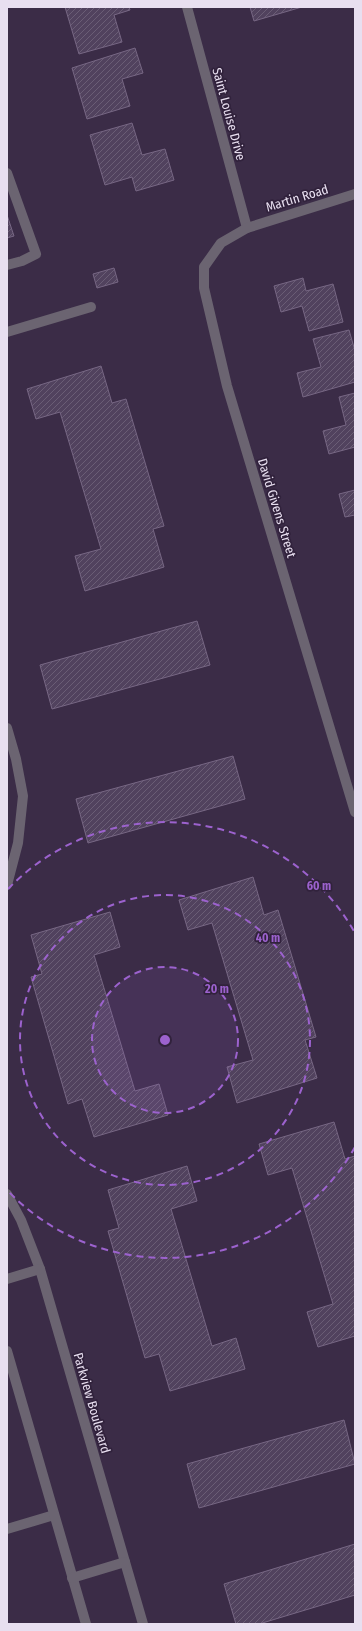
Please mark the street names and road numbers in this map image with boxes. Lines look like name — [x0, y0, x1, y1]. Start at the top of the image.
street label: Saint Louise Drive — [209, 66, 249, 162]
street label: Martin Road — [264, 181, 330, 215]
street label: David Givens Street — [255, 457, 299, 560]
street label: Parkview Boulevard — [70, 1351, 114, 1455]

